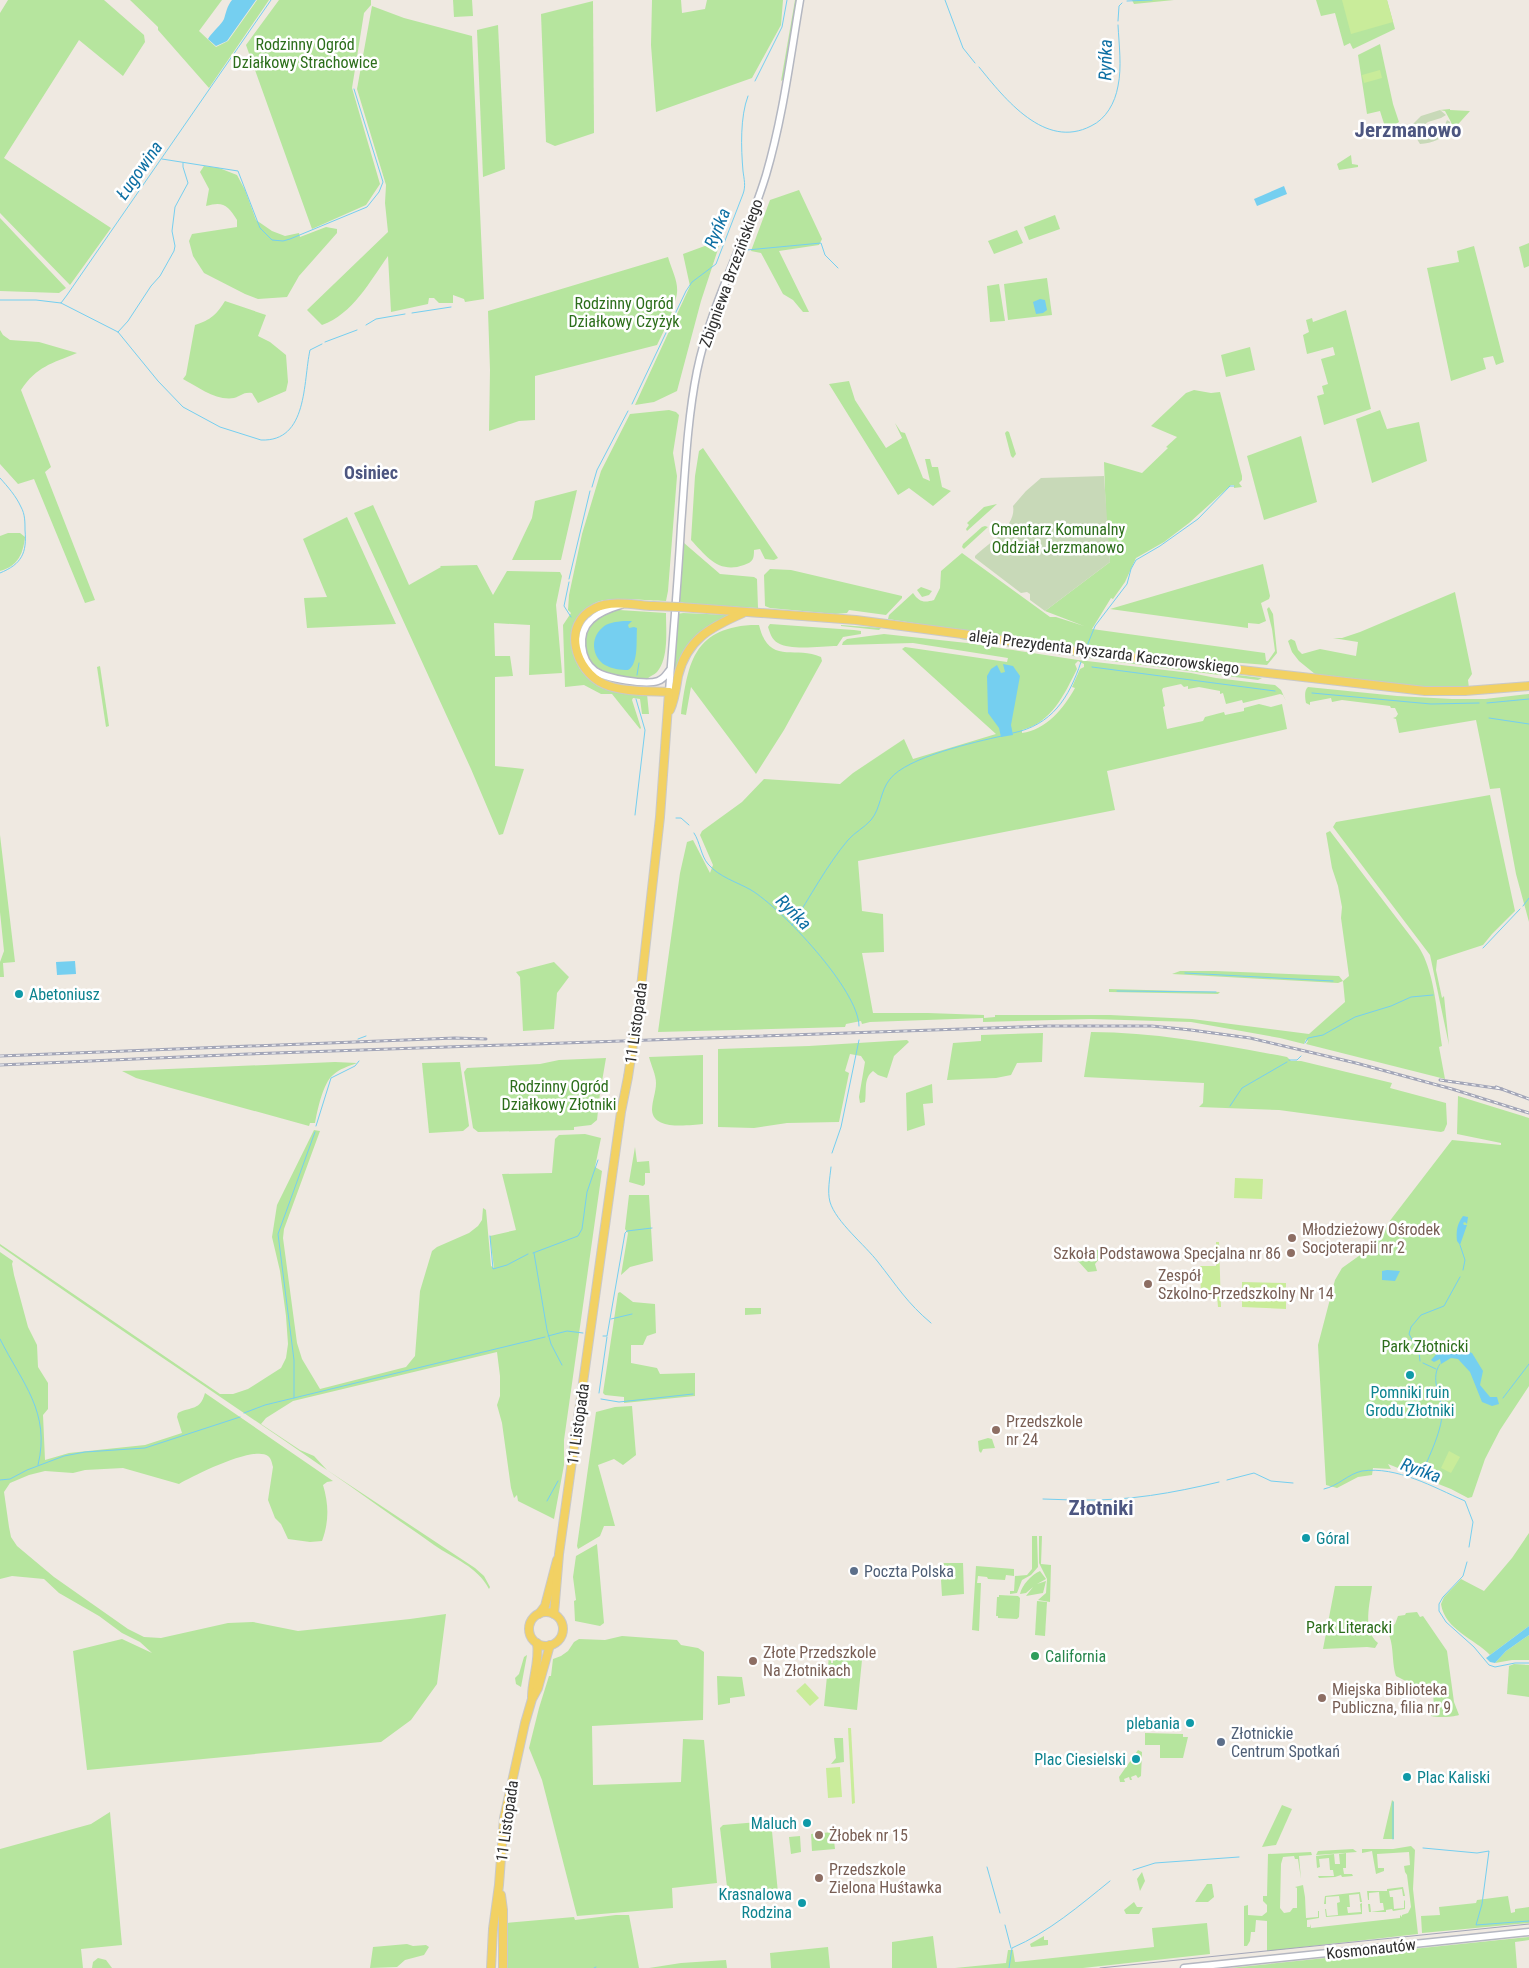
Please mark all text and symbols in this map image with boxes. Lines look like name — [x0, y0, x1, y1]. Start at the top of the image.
park label: Rodzinny Ogród Działkowy Strachowice — [233, 35, 377, 72]
water label: Ryńka — [1094, 39, 1116, 81]
district label: Jerzmanowo — [1355, 118, 1461, 142]
water label: Ługowina — [111, 137, 167, 203]
street label: Zbigniewa Brzezińskiego — [695, 196, 767, 350]
water label: Ryńka — [700, 205, 734, 251]
park label: Rodzinny Ogród Działkowy Czyżyk — [568, 294, 680, 331]
district label: Osiniec — [344, 462, 398, 483]
park label: Cmentarz Komunalny Oddział Jerzmanowo — [991, 520, 1125, 557]
street label: aleja Prezydenta Ryszarda Kaczorowskiego — [968, 626, 1240, 678]
water label: Ryńka — [772, 890, 816, 934]
street label: 11 Listopada — [621, 981, 651, 1065]
place label: Abetoniusz — [29, 985, 100, 1004]
marker: Abetoniusz — [13, 988, 25, 1000]
park label: Rodzinny Ogród Działkowy Złotniki — [502, 1077, 616, 1114]
place label: Młodzieżowy Ośrodek Socjoterapii nr 2 — [1302, 1220, 1441, 1257]
marker: Młodzieżowy Ośrodek Socjoterapii nr 2 — [1286, 1232, 1298, 1244]
place label: Szkoła Podstawowa Specjalna nr 86 — [1053, 1244, 1281, 1263]
marker: Szkoła Podstawowa Specjalna nr 86 — [1285, 1247, 1297, 1259]
place label: Zespół Szkolno-Przedszkolny Nr 14 — [1158, 1266, 1334, 1303]
marker: Zespół Szkolno-Przedszkolny Nr 14 — [1142, 1278, 1154, 1290]
park label: Park Złotnicki — [1381, 1337, 1469, 1356]
marker: Pomniki ruin Grodu Złotniki — [1404, 1369, 1416, 1381]
street label: 11 Listopada — [563, 1382, 593, 1466]
place label: Pomniki ruin Grodu Złotniki — [1366, 1383, 1455, 1420]
place label: Przedszkole nr 24 — [1006, 1412, 1083, 1449]
marker: Przedszkole nr 24 — [990, 1424, 1002, 1436]
water label: Ryńka — [1398, 1453, 1444, 1487]
district label: Złotniki — [1069, 1496, 1133, 1520]
place label: Góral — [1316, 1529, 1349, 1548]
marker: Góral — [1300, 1532, 1312, 1544]
place label: Poczta Polska — [864, 1562, 954, 1581]
marker: Poczta Polska — [848, 1565, 860, 1577]
park label: Park Literacki — [1306, 1618, 1392, 1637]
place label: Złote Przedszkole Na Złotnikach — [763, 1643, 876, 1680]
place label: California — [1045, 1647, 1106, 1666]
marker: California — [1029, 1650, 1041, 1662]
marker: Złote Przedszkole Na Złotnikach — [747, 1655, 759, 1667]
place label: Miejska Biblioteka Publiczna, filia nr 9 — [1332, 1680, 1451, 1717]
marker: Miejska Biblioteka Publiczna, filia nr 9 — [1316, 1692, 1328, 1704]
place label: plebania — [1126, 1714, 1180, 1733]
marker: plebania — [1184, 1717, 1196, 1729]
place label: Złotnickie Centrum Spotkań — [1231, 1724, 1340, 1761]
marker: Złotnickie Centrum Spotkań — [1215, 1736, 1227, 1748]
place label: Plac Ciesielski — [1034, 1750, 1126, 1769]
marker: Plac Ciesielski — [1130, 1753, 1142, 1765]
place label: Plac Kaliski — [1417, 1768, 1490, 1787]
marker: Plac Kaliski — [1401, 1771, 1413, 1783]
street label: 11 Listopada — [492, 1779, 522, 1863]
place label: Maluch — [751, 1814, 797, 1833]
marker: Maluch — [801, 1817, 813, 1829]
place label: Żłobek nr 15 — [829, 1826, 908, 1845]
marker: Żłobek nr 15 — [813, 1829, 825, 1841]
place label: Przedszkole Zielona Huśtawka — [829, 1860, 942, 1897]
marker: Przedszkole Zielona Huśtawka — [813, 1872, 825, 1884]
place label: Krasnalowa Rodzina — [719, 1885, 792, 1922]
marker: Krasnalowa Rodzina — [796, 1897, 808, 1909]
street label: Kosmonautów — [1325, 1935, 1417, 1963]

